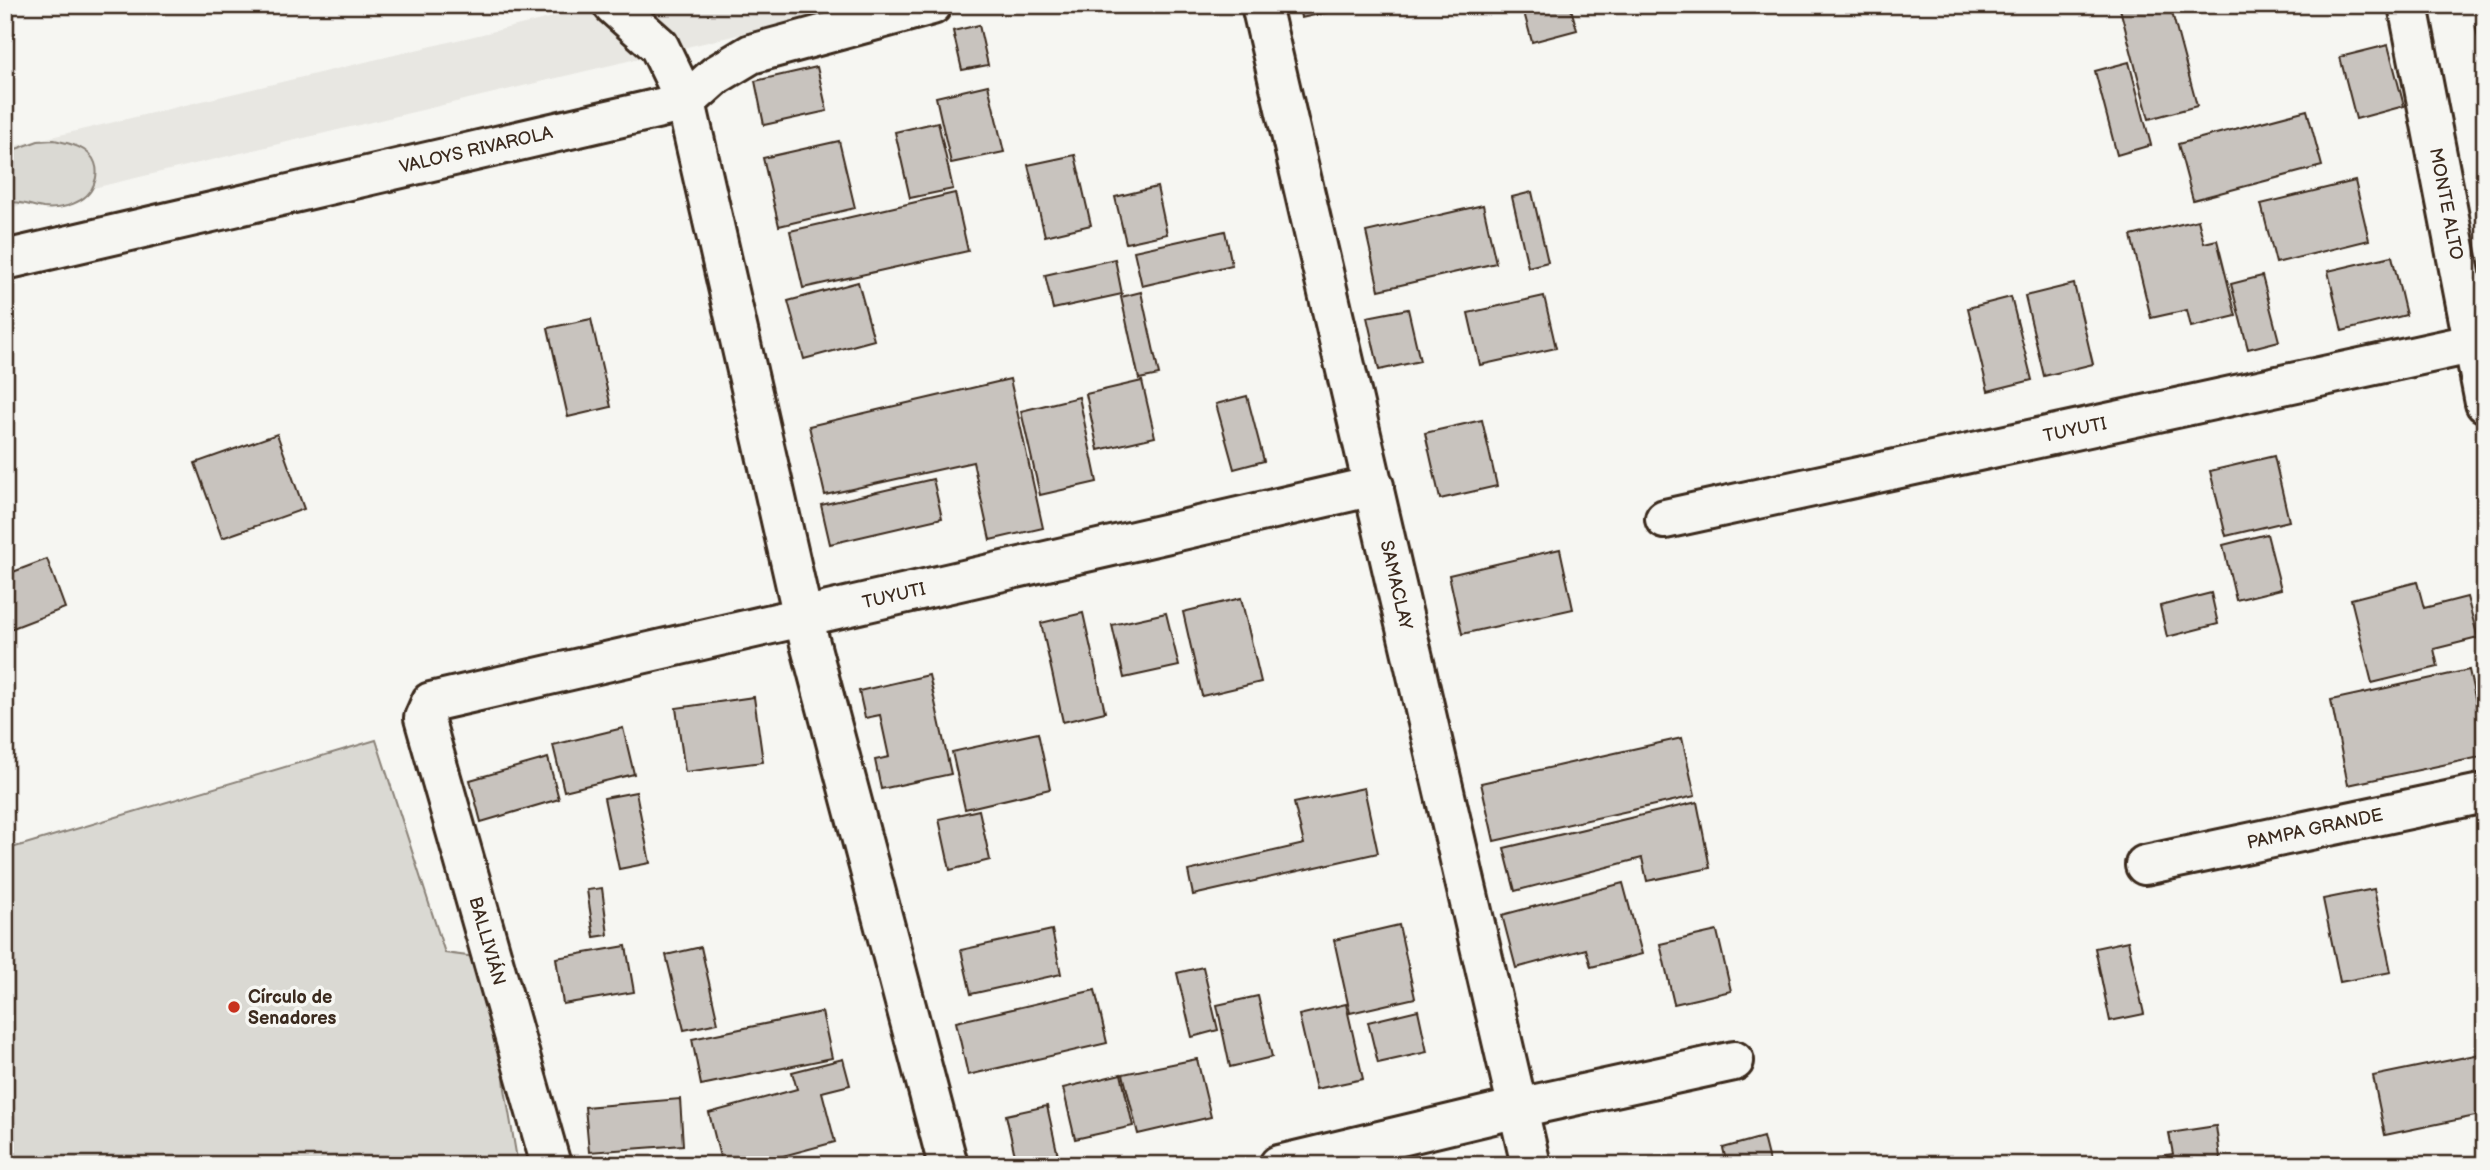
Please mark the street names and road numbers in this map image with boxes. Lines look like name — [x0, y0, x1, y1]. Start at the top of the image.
street label: VALOYS RIVAROLA — [397, 122, 555, 178]
street label: MONTE ALTO — [2425, 146, 2467, 262]
street label: TUYUTI — [2041, 413, 2109, 447]
street label: SAMACLAY — [1376, 538, 1417, 632]
street label: TUYUTI — [860, 579, 928, 613]
street label: PAMPA GRANDE — [2245, 804, 2385, 854]
street label: BALLIVIÁN — [464, 894, 512, 988]

